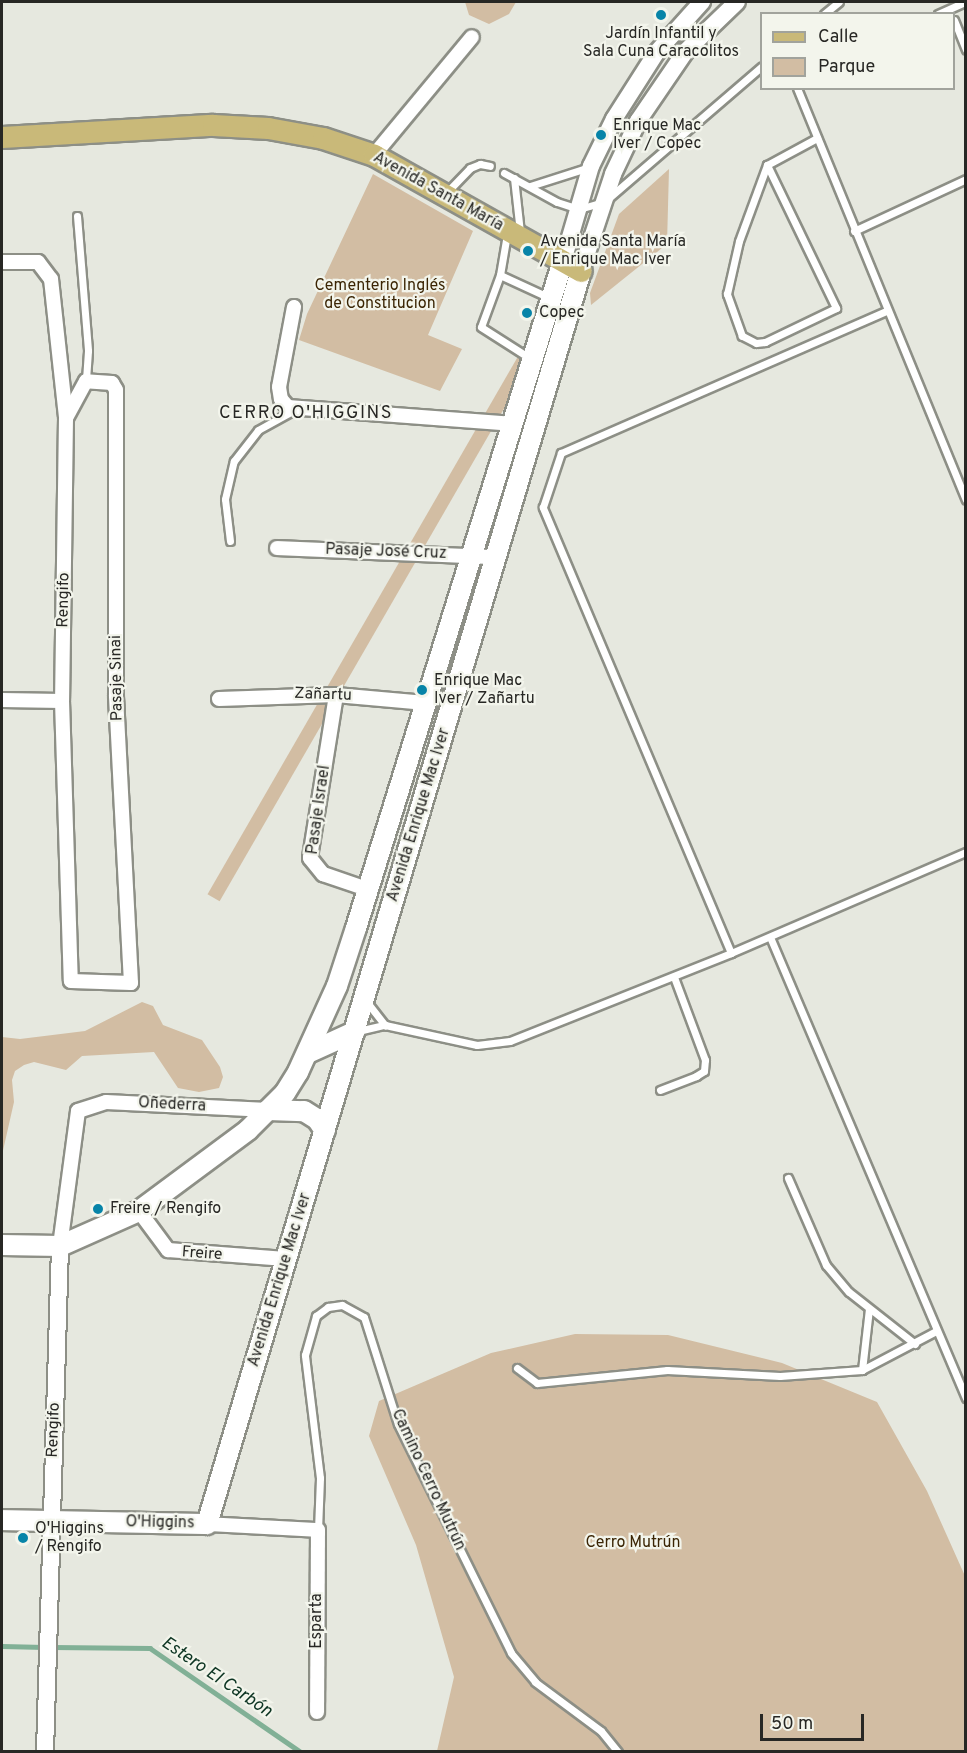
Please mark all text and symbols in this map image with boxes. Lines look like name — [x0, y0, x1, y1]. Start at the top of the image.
marker: Jardín Infantil y Sala Cuna Caracolitos — [654, 8, 668, 22]
legend — [760, 12, 955, 90]
place label: Jardín Infantil y Sala Cuna Caracolitos — [583, 24, 739, 62]
text: Calle — [818, 26, 858, 49]
text: Parque — [818, 56, 875, 79]
place label: Enrique Mac Iver / Copec — [613, 116, 701, 154]
marker: Enrique Mac Iver / Copec — [594, 128, 608, 142]
street label: Avenida Santa María — [370, 148, 506, 236]
place label: Avenida Santa María / Enrique Mac Iver — [540, 232, 686, 270]
marker: Avenida Santa María / Enrique Mac Iver — [521, 244, 535, 258]
park label: Cementerio Inglés de Constitucion — [314, 276, 446, 314]
place label: Copec — [539, 303, 584, 323]
marker: Copec — [520, 306, 534, 320]
district label: CERRO O'HIGGINS — [219, 403, 393, 425]
street label: Pasaje José Cruz — [325, 540, 447, 564]
street label: Rengifo — [54, 572, 74, 628]
street label: Pasaje Sinai — [107, 635, 127, 721]
place label: Enrique Mac Iver / Zañartu — [434, 671, 535, 709]
marker: Enrique Mac Iver / Zañartu — [415, 683, 429, 697]
street label: Zañartu — [294, 684, 352, 706]
street label: Avenida Enrique Mac Iver — [383, 726, 455, 904]
street label: Pasaje Israel — [303, 764, 335, 856]
street label: Oñederra — [138, 1094, 206, 1116]
street label: Avenida Enrique Mac Iver — [244, 1191, 316, 1369]
place label: Freire / Rengifo — [110, 1199, 221, 1219]
marker: Freire / Rengifo — [91, 1202, 105, 1216]
street label: Freire — [181, 1243, 223, 1265]
street label: Rengifo — [43, 1402, 65, 1458]
street label: Camino Cerro Mutrún — [387, 1406, 469, 1554]
street label: O'Higgins — [125, 1513, 195, 1533]
place label: O'Higgins / Rengifo — [35, 1519, 104, 1557]
marker: O'Higgins / Rengifo — [16, 1531, 30, 1545]
park label: Cerro Mutrún — [585, 1533, 681, 1553]
street label: Esparta — [307, 1593, 327, 1649]
water label: Estero El Carbón — [156, 1633, 276, 1723]
scale bar — [763, 1702, 866, 1740]
text: 50 m — [771, 1713, 813, 1736]

